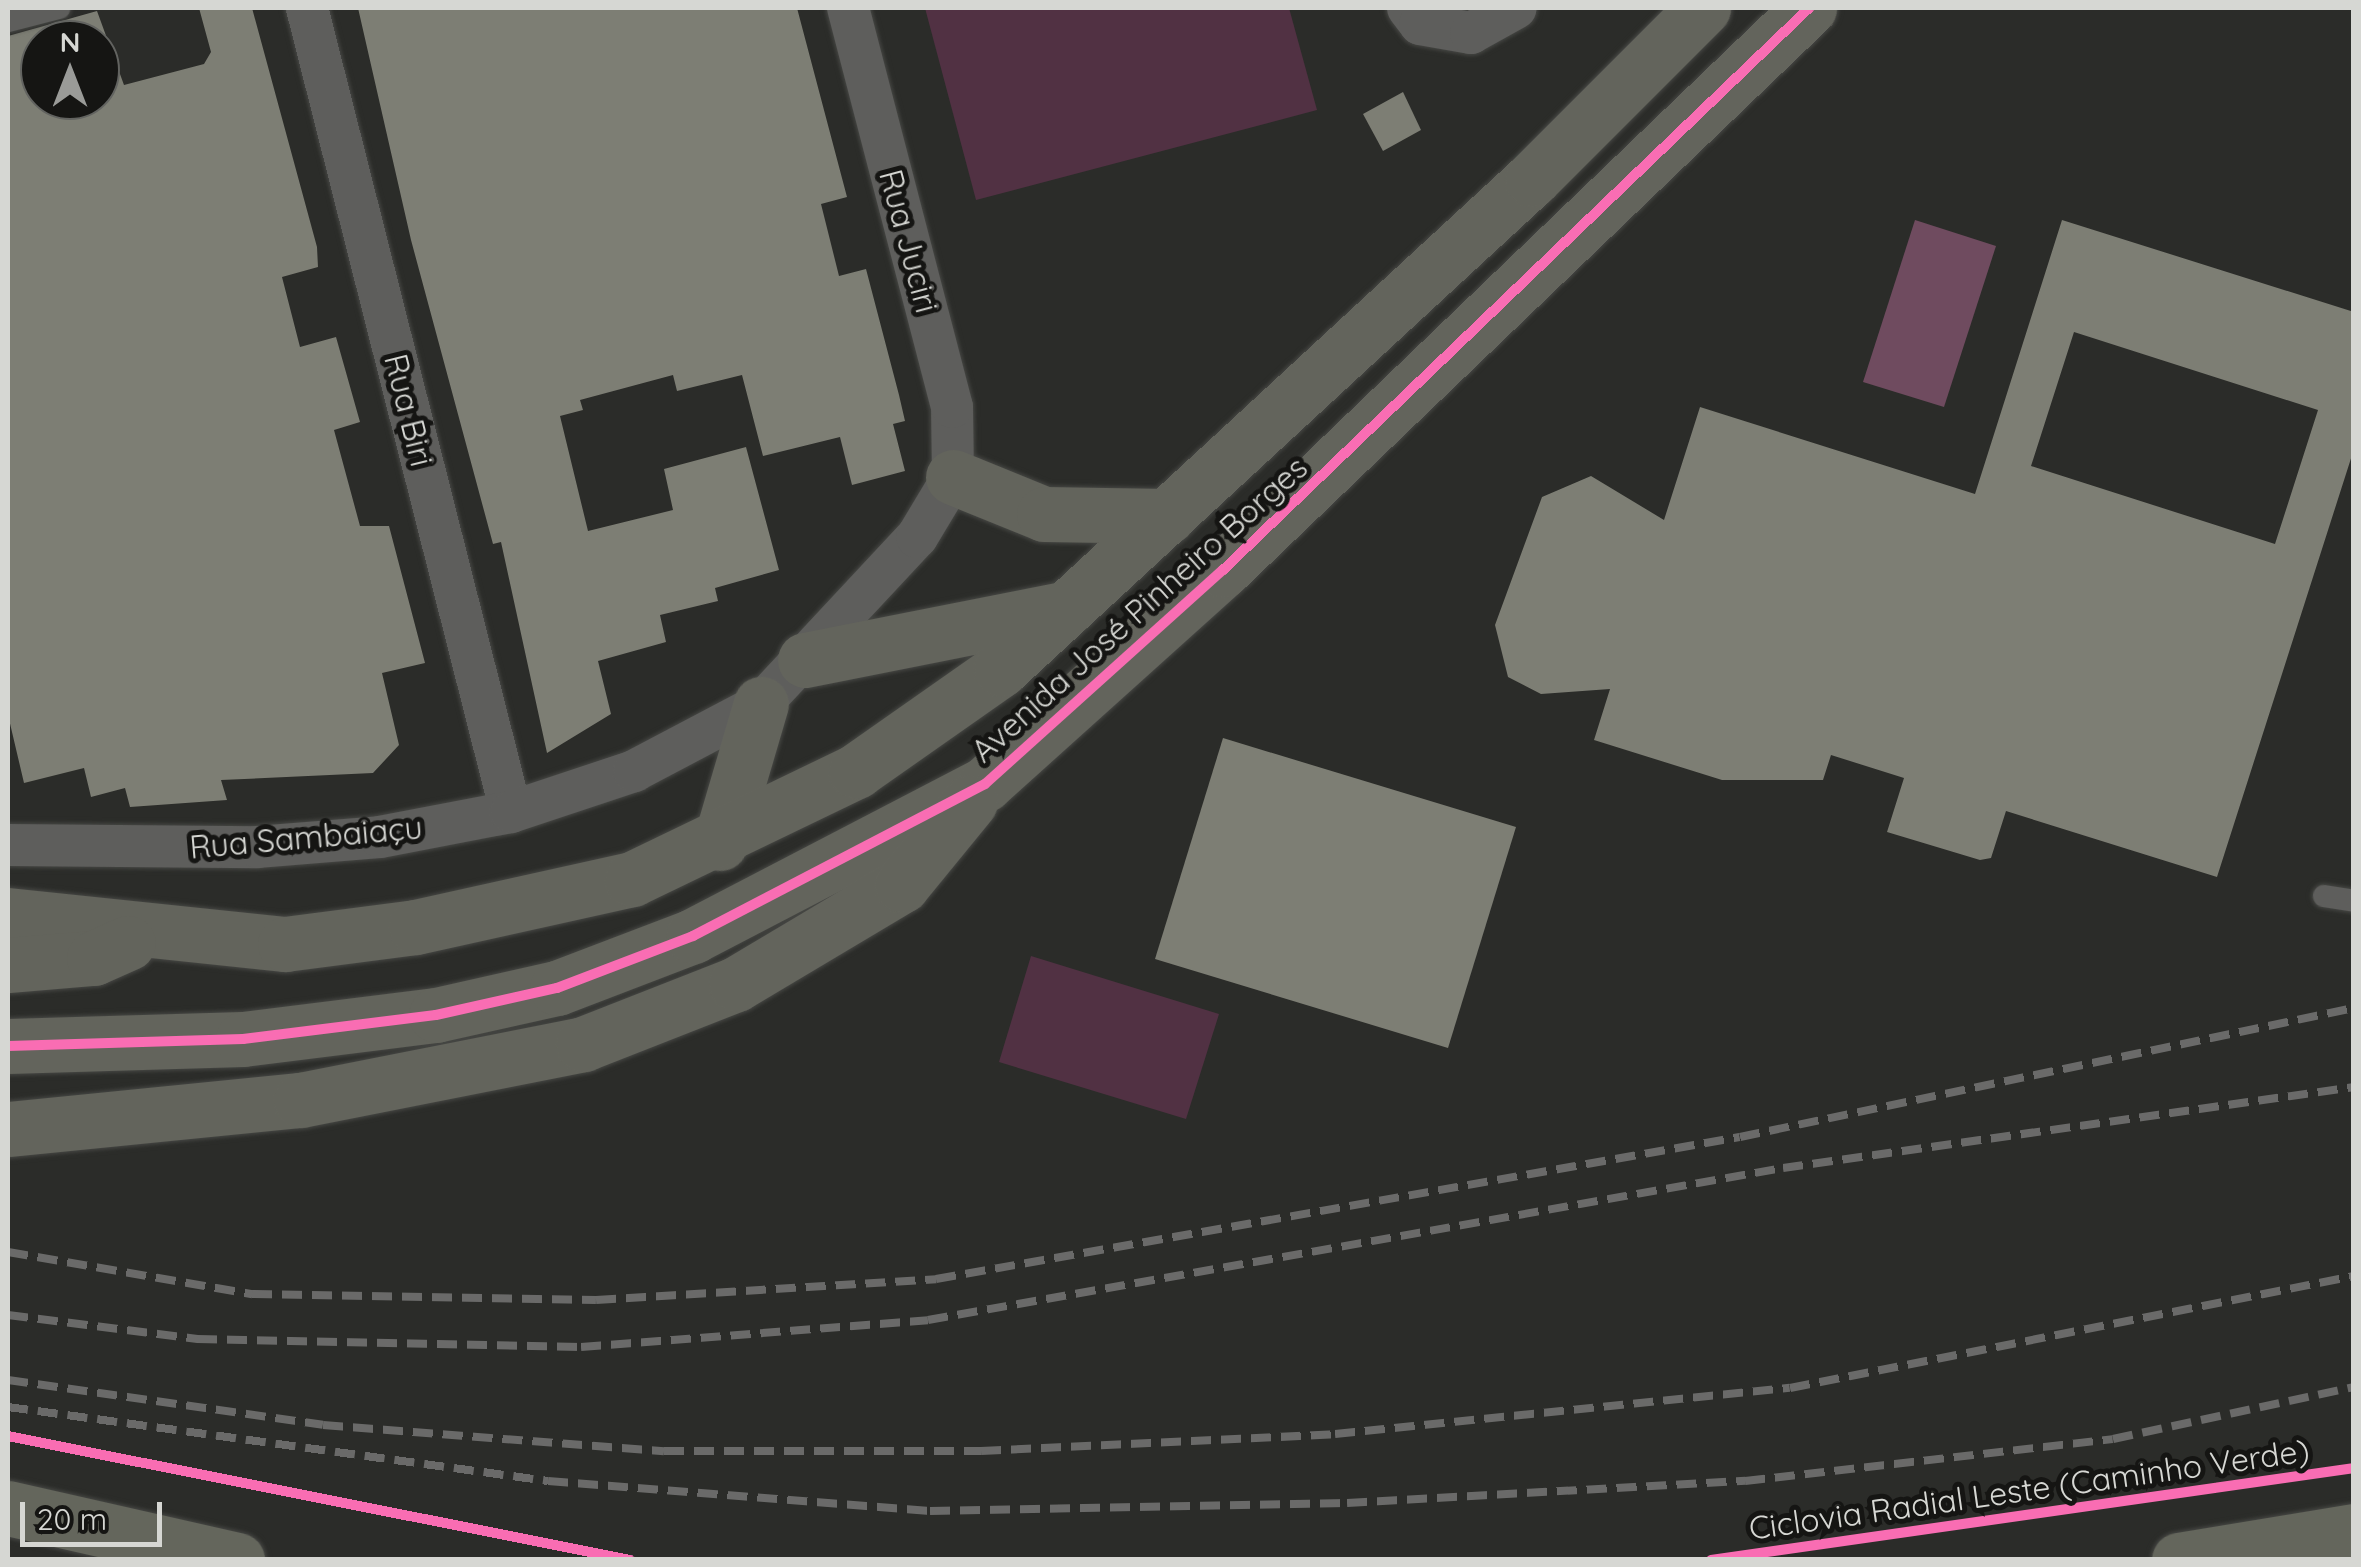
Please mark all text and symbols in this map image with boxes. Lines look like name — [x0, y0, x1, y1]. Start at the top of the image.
north arrow — [20, 20, 120, 120]
text: N — [60, 24, 80, 59]
street label: Rua Juciri — [871, 165, 947, 317]
street label: Rua Biri — [377, 350, 441, 470]
street label: Avenida José Pinheiro Borges — [963, 448, 1315, 770]
street label: Rua Sambaiaçu — [188, 808, 424, 866]
street label: Ciclovia Radial Leste (Caminho Verde) — [1746, 1431, 2312, 1547]
scale bar — [25, 1482, 168, 1544]
text: 20 m — [37, 1500, 107, 1538]

